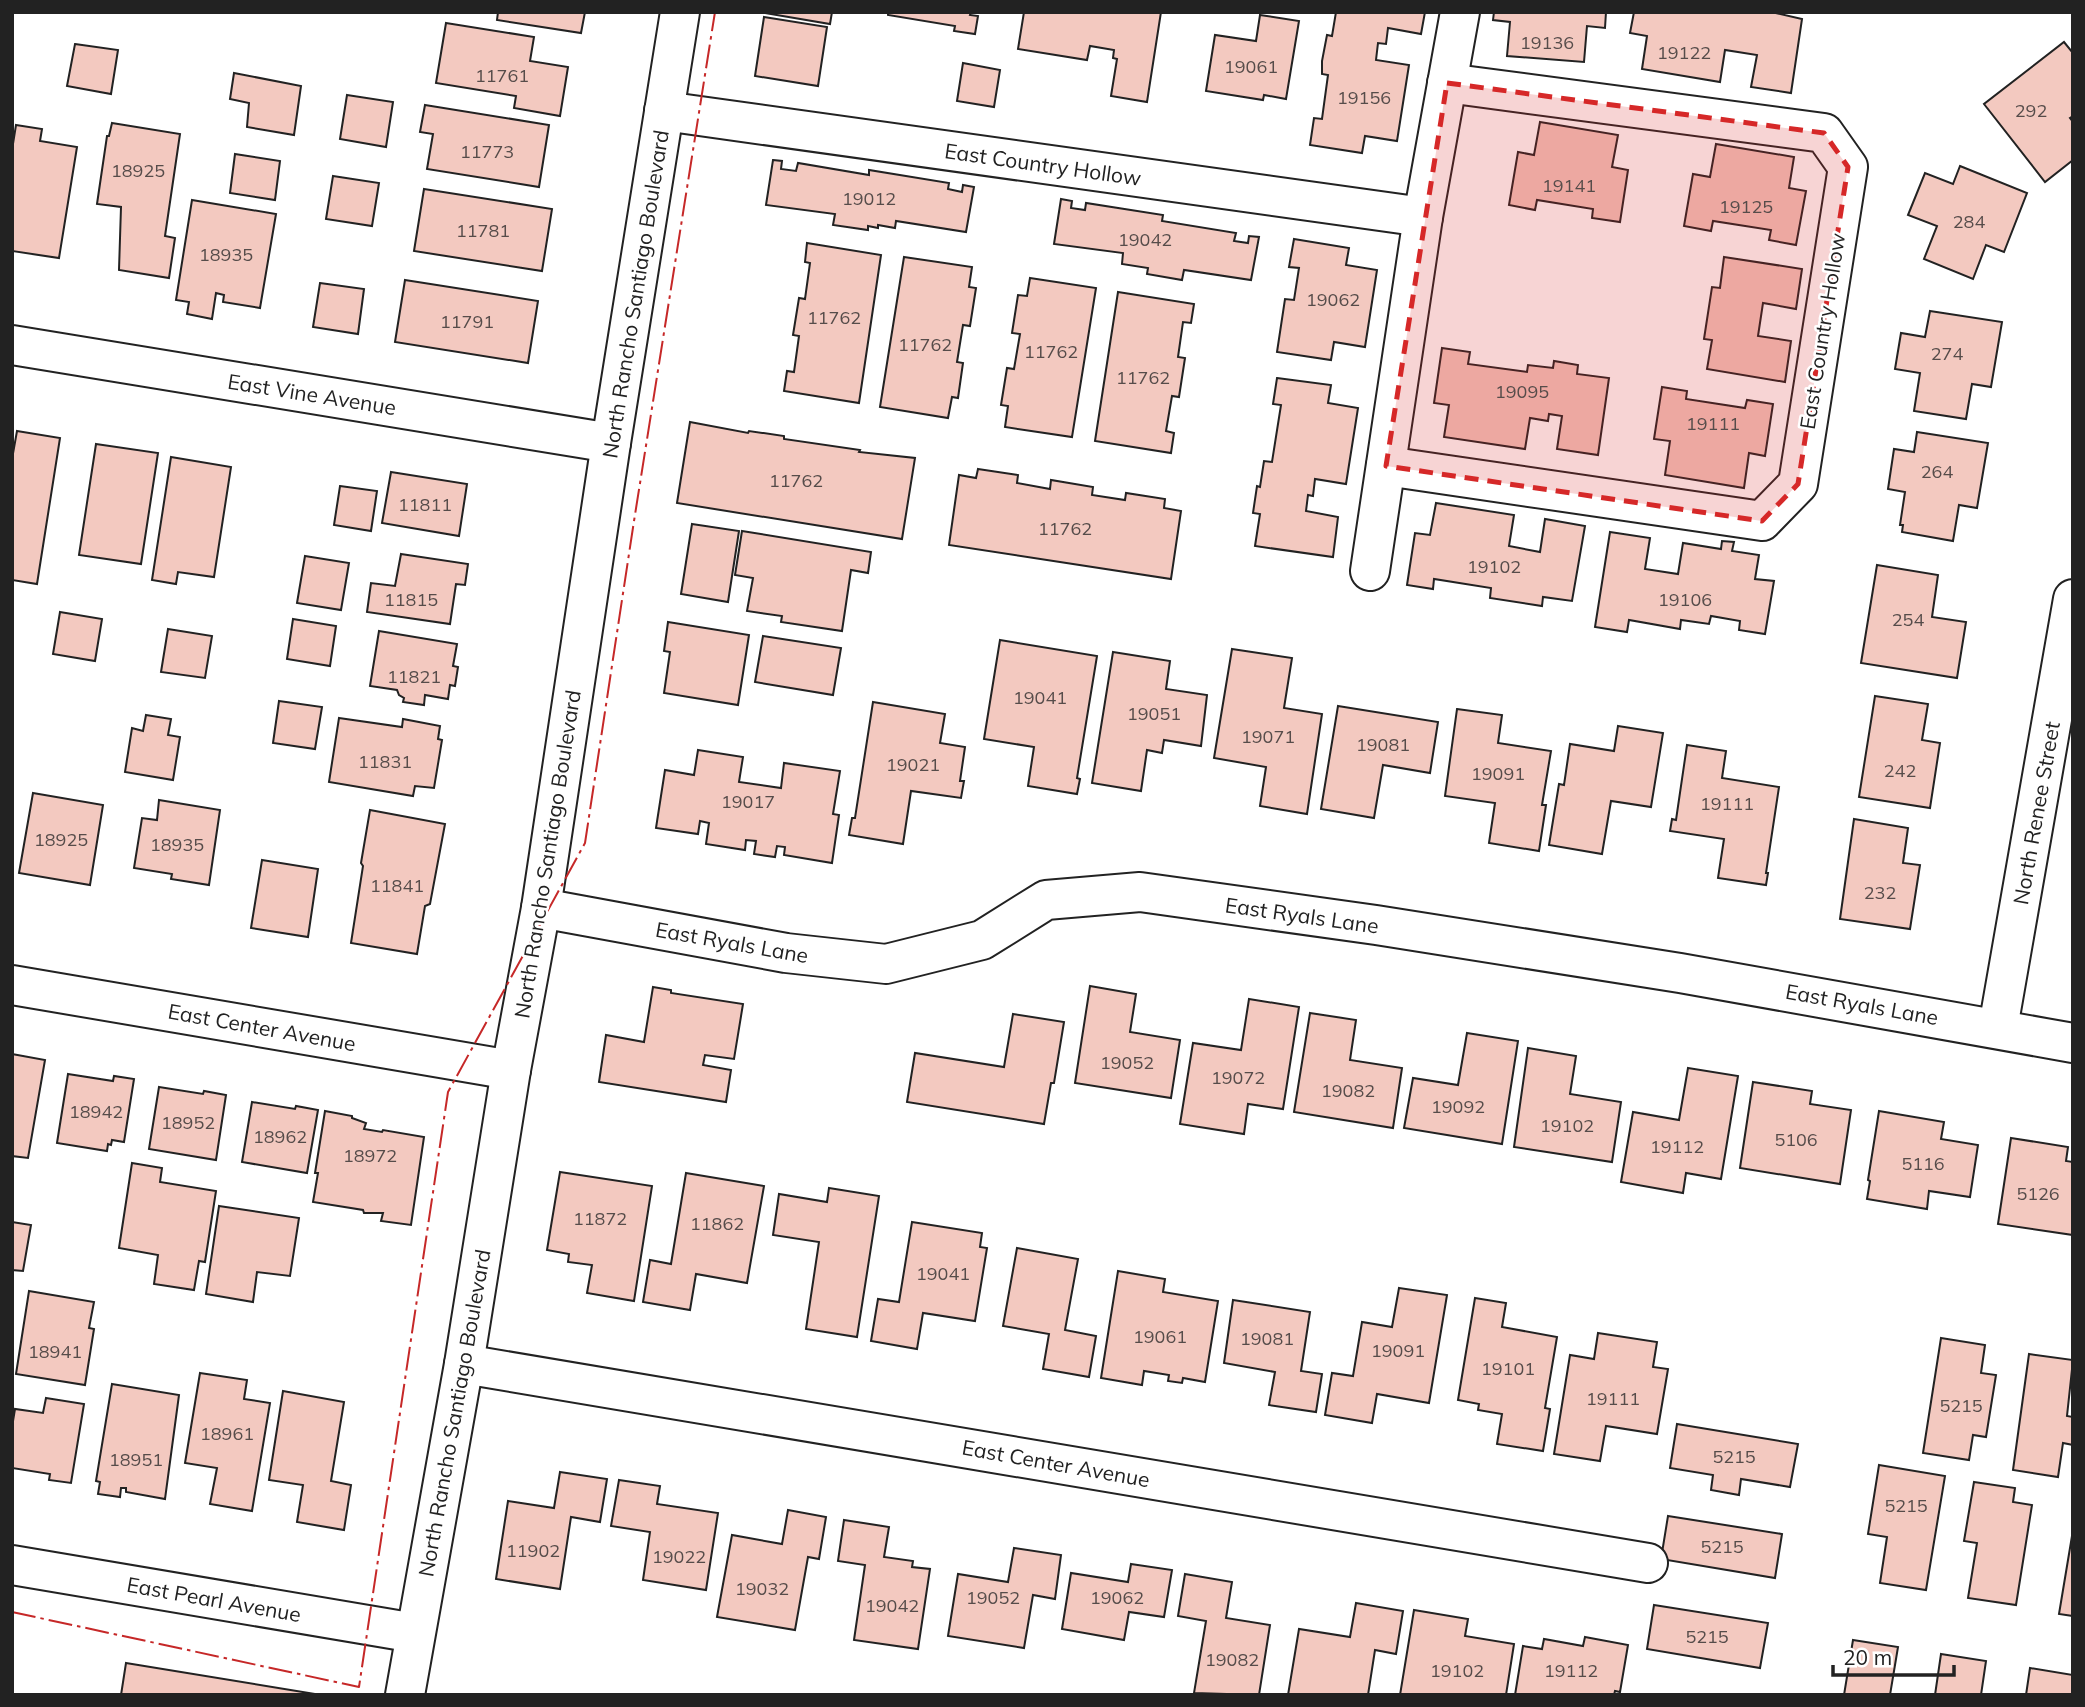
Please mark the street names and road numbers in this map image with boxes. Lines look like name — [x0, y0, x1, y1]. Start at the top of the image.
street label: North Rancho Santiago Boulevard — [596, 128, 674, 460]
street label: East Country Hollow — [943, 137, 1143, 191]
street label: East Country Hollow — [1794, 231, 1850, 431]
street label: East Vine Avenue — [226, 368, 398, 420]
street label: North Rancho Santiago Boulevard — [508, 688, 586, 1020]
street label: North Renee Street — [2007, 719, 2065, 907]
street label: East Ryals Lane — [1224, 891, 1380, 939]
street label: East Ryals Lane — [654, 916, 810, 968]
street label: East Ryals Lane — [1784, 978, 1940, 1030]
street label: East Center Avenue — [166, 998, 358, 1056]
street label: North Rancho Santiago Boulevard — [412, 1247, 496, 1579]
street label: East Center Avenue — [960, 1434, 1152, 1492]
street label: East Pearl Avenue — [125, 1571, 303, 1627]

